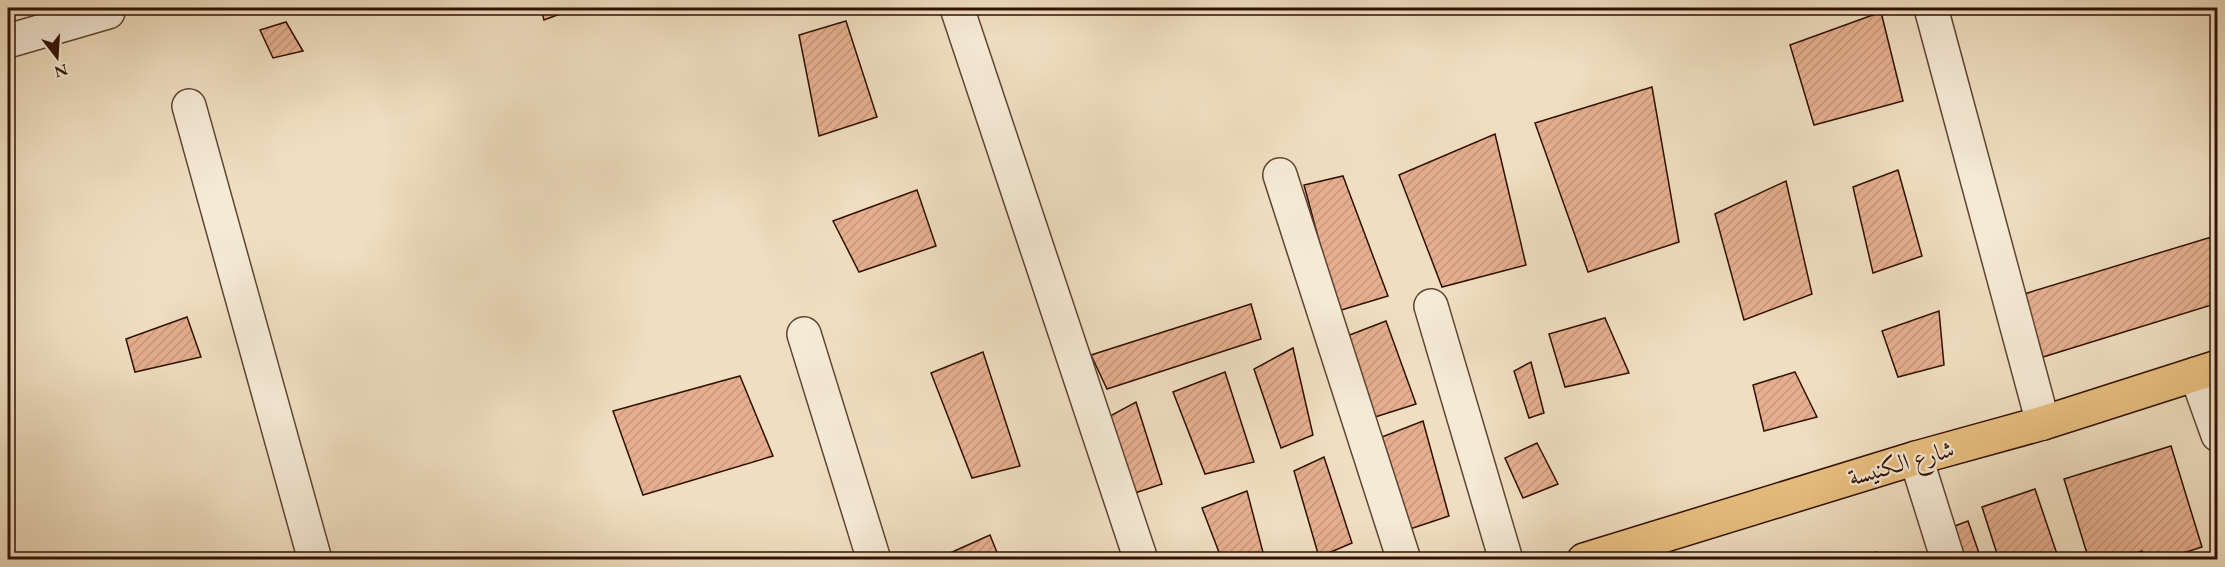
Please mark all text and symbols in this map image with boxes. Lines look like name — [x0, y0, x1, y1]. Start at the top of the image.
north arrow — [27, 27, 87, 87]
text: N — [52, 59, 71, 83]
street label: شارع الكنيسة — [1844, 433, 1959, 497]

